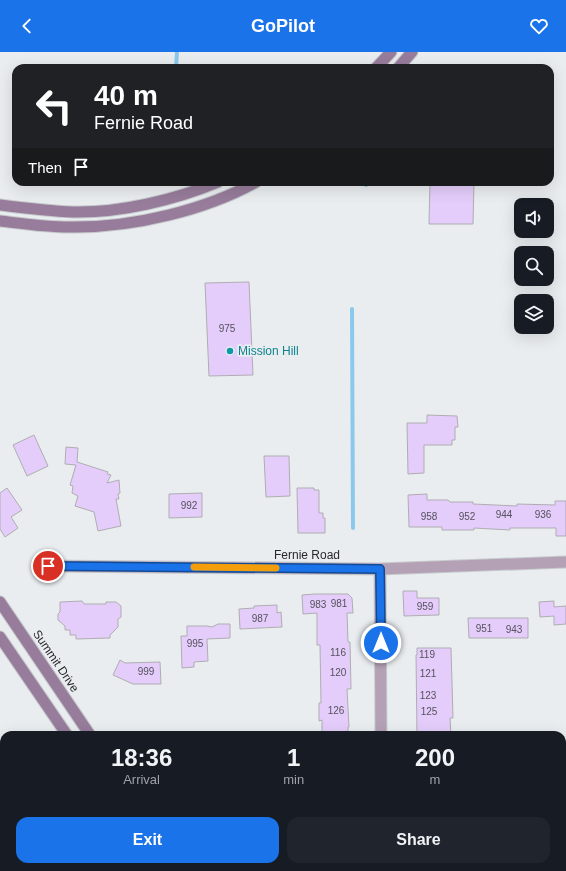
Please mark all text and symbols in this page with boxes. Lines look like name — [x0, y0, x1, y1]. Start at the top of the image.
icon: back — [16, 15, 38, 37]
icon: heart — [528, 15, 550, 37]
text: GoPilot — [251, 16, 315, 36]
icon: left — [28, 80, 80, 132]
text: 40 m — [94, 80, 158, 111]
text: Fernie Road — [94, 113, 193, 133]
icon: arrive — [70, 156, 92, 178]
text: Then — [28, 159, 62, 176]
map controls — [514, 198, 554, 334]
button: sound — [514, 198, 554, 238]
button: search — [514, 246, 554, 286]
button: layers — [514, 294, 554, 334]
house number: 975 — [219, 323, 236, 334]
place label: Mission Hill — [238, 344, 299, 358]
marker: Mission Hill — [225, 346, 235, 356]
house number: 992 — [181, 500, 198, 511]
house number: 944 — [496, 509, 513, 520]
house number: 936 — [535, 509, 552, 520]
house number: 958 — [421, 511, 438, 522]
house number: 952 — [459, 511, 476, 522]
street label: Fernie Road — [274, 548, 340, 562]
pin — [31, 549, 65, 583]
icon: arrive — [37, 555, 59, 577]
house number: 981 — [331, 598, 348, 609]
house number: 983 — [310, 599, 327, 610]
house number: 959 — [417, 601, 434, 612]
house number: 987 — [252, 613, 269, 624]
position arrow — [360, 622, 402, 664]
house number: 951 — [476, 623, 493, 634]
house number: 943 — [506, 624, 523, 635]
street label: Summit Drive — [30, 627, 82, 695]
house number: 995 — [187, 638, 204, 649]
house number: 116 — [330, 647, 346, 658]
house number: 119 — [419, 649, 435, 660]
house number: 999 — [138, 666, 155, 677]
house number: 120 — [330, 667, 347, 678]
house number: 121 — [420, 668, 437, 679]
house number: 123 — [420, 690, 437, 701]
house number: 126 — [328, 705, 345, 716]
house number: 125 — [421, 706, 438, 717]
text: 18:36 — [111, 744, 172, 771]
text: 1 — [287, 744, 300, 771]
text: 200 — [415, 744, 455, 771]
text: Arrival — [123, 772, 160, 787]
text: min — [283, 772, 304, 787]
text: m — [430, 772, 440, 787]
button: Exit — [16, 817, 279, 863]
button: Share — [287, 817, 550, 863]

